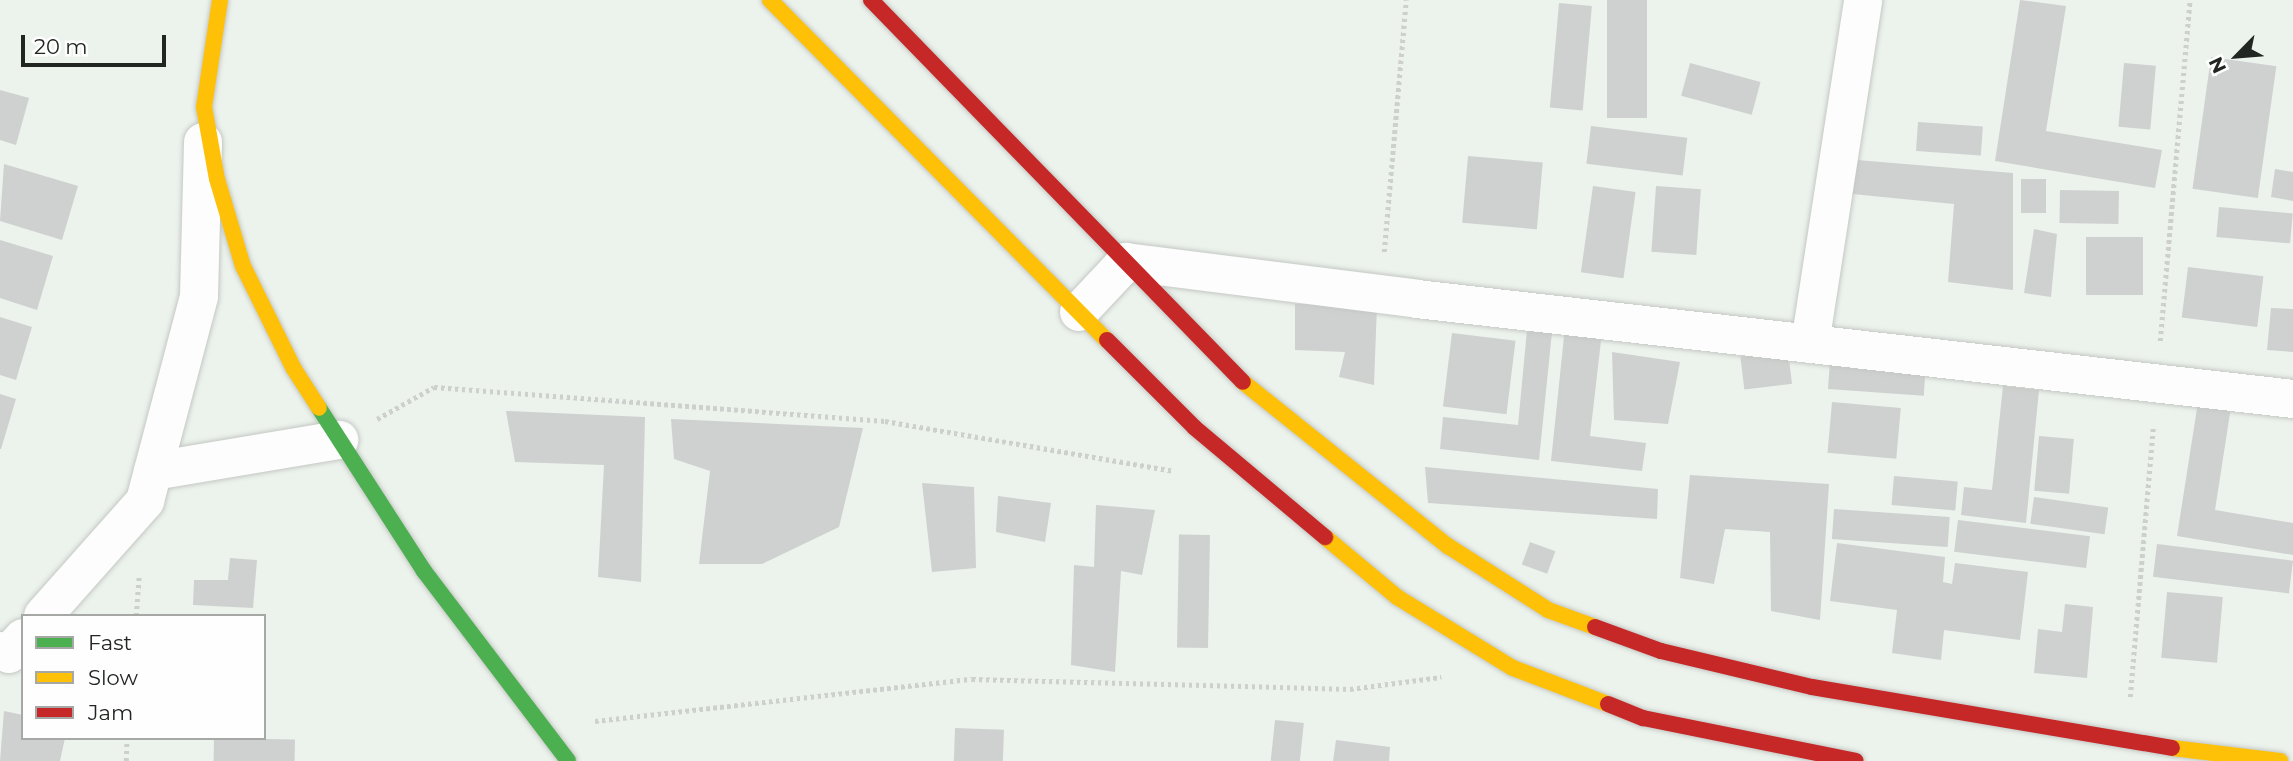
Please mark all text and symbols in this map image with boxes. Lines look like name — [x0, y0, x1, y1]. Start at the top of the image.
scale bar — [24, 21, 170, 65]
north arrow — [2202, 21, 2272, 91]
text: 20 m — [34, 34, 88, 59]
text: N — [2204, 53, 2231, 77]
legend — [21, 614, 266, 740]
text: Fast — [88, 630, 132, 655]
text: Slow — [88, 665, 138, 690]
text: Jam — [88, 700, 133, 725]

